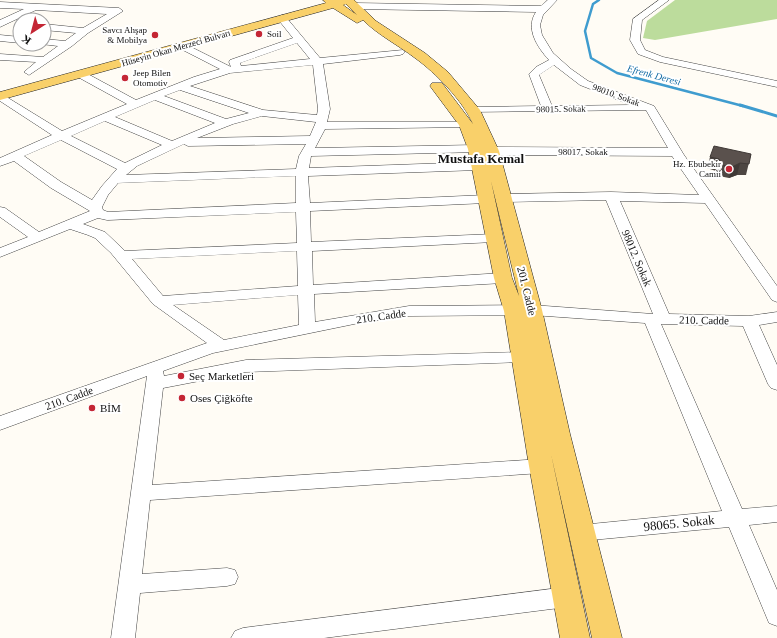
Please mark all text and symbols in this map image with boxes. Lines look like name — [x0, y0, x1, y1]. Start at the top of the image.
north arrow — [12, 12, 52, 52]
place label: Savcı Ahşap & Mobilya — [102, 25, 147, 45]
street label: Hüseyin Okan Merzeci Bulvarı — [120, 28, 232, 68]
marker: Soil — [254, 29, 264, 39]
place label: Soil — [267, 29, 282, 39]
marker: Savcı Ahşap & Mobilya — [150, 30, 160, 40]
text: K — [19, 32, 33, 47]
water label: Efrenk Deresi — [625, 62, 682, 87]
place label: Jeep Bilen Otomotiv — [133, 68, 171, 88]
marker: Jeep Bilen Otomotiv — [120, 73, 130, 83]
street label: 98010. Sokak — [591, 82, 641, 108]
street label: 98015. Sokak — [536, 104, 586, 114]
street label: 98017. Sokak — [558, 147, 608, 157]
district label: Mustafa Kemal — [438, 151, 525, 166]
place label: Hz. Ebubekir Camii — [673, 159, 721, 179]
marker: Hz. Ebubekir Camii — [724, 164, 734, 174]
street label: 98012. Sokak — [620, 228, 655, 289]
street label: 201. Cadde — [515, 265, 539, 317]
street label: 210. Cadde — [355, 307, 407, 325]
street label: 210. Cadde — [679, 314, 729, 326]
place label: Seç Marketleri — [189, 370, 254, 382]
marker: Seç Marketleri — [176, 371, 186, 381]
street label: 210. Cadde — [43, 384, 95, 412]
place label: Oses Çiğköfte — [190, 392, 253, 404]
marker: Oses Çiğköfte — [177, 393, 187, 403]
place label: BİM — [100, 402, 121, 414]
marker: BİM — [87, 403, 97, 413]
street label: 98065. Sokak — [643, 512, 716, 534]

